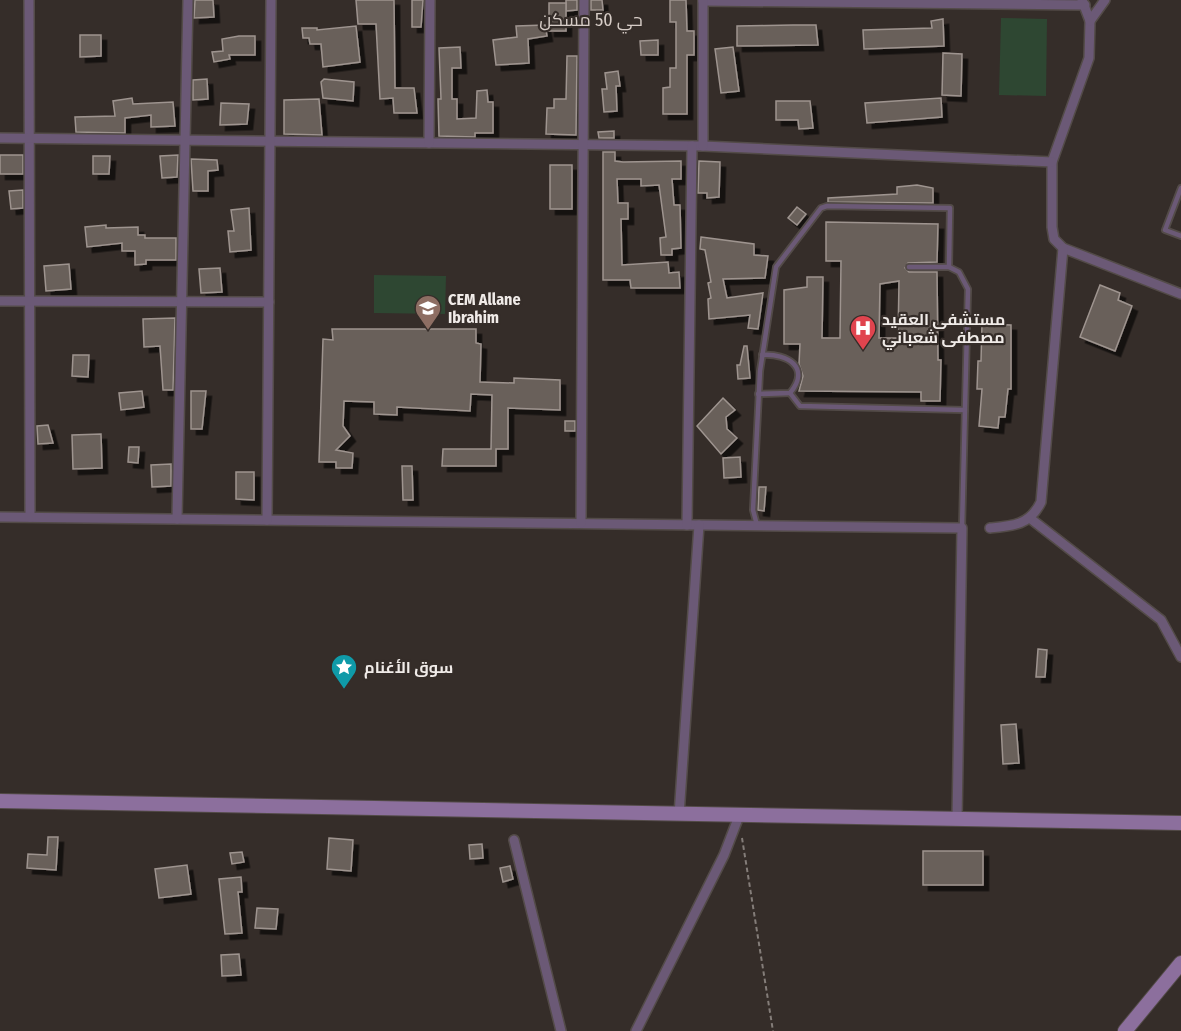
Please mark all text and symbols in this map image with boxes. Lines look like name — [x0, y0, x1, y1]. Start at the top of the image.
district label: حي 50 مسكن — [539, 9, 643, 34]
place label: CEM Allane Ibrahim — [448, 290, 521, 327]
school or university icon: CEM Allane Ibrahim — [413, 293, 443, 331]
place label: مستشفى العقيد مصطفى شعباني — [882, 310, 1005, 350]
hospital icon: مستشفى العقيد مصطفى شعباني — [848, 313, 878, 351]
place icon: سوق الأغنام — [329, 652, 359, 690]
place label: سوق الأغنام — [364, 658, 453, 679]

